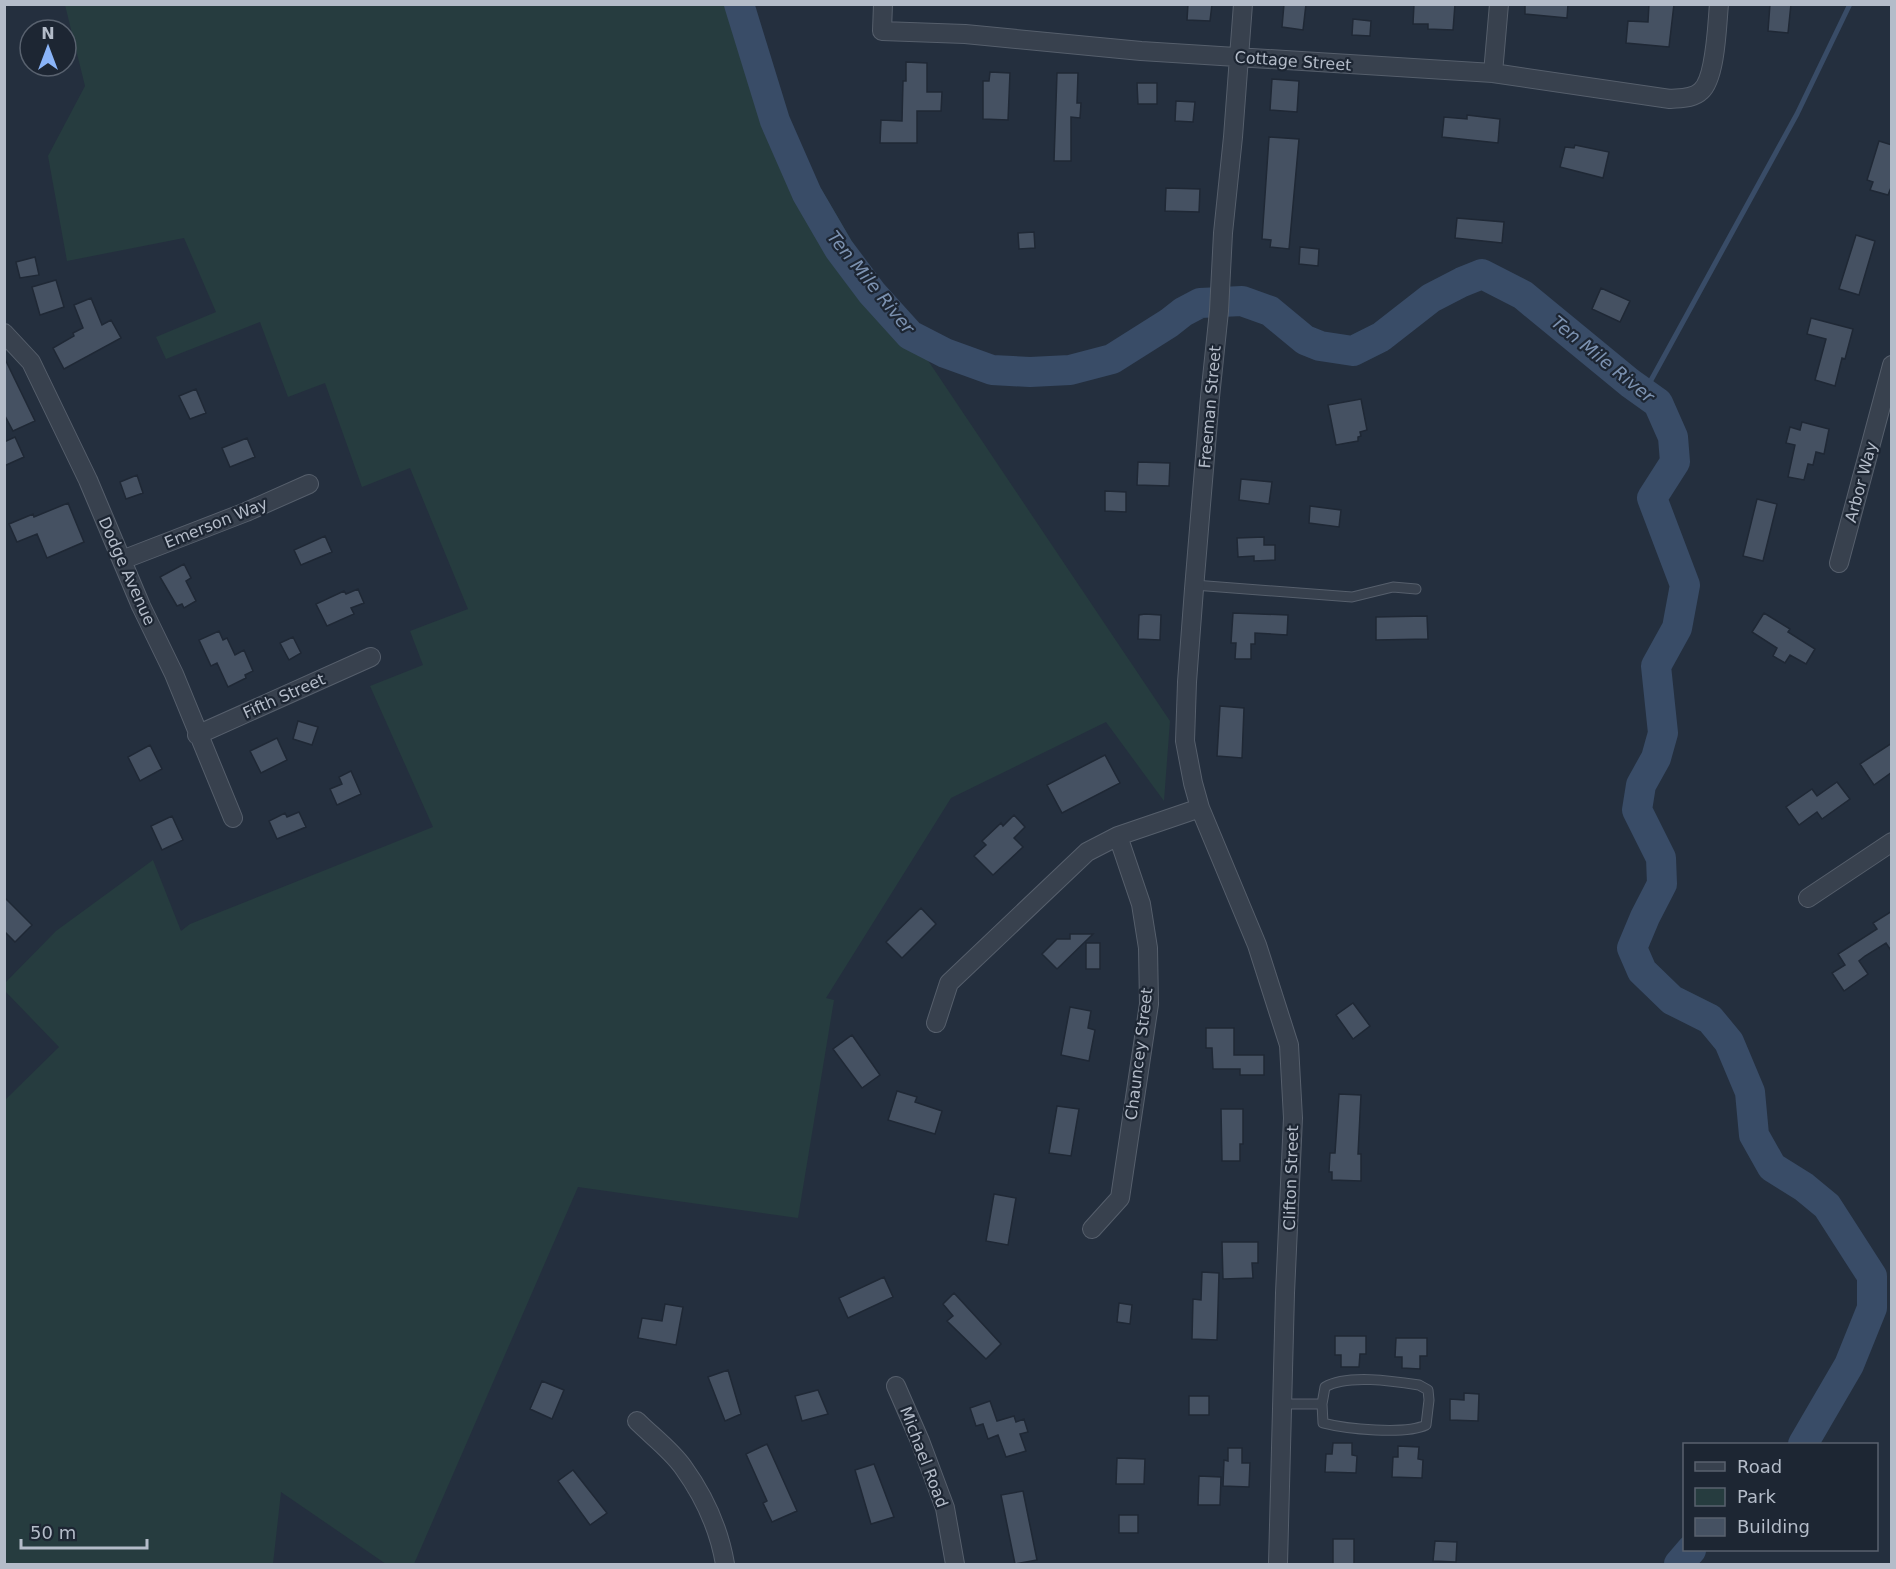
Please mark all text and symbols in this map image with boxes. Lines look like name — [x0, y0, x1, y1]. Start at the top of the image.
north arrow — [18, 18, 78, 78]
text: N — [41, 24, 55, 43]
street label: Cottage Street — [1234, 47, 1352, 75]
water label: Ten Mile River — [823, 226, 920, 339]
water label: Ten Mile River — [1547, 311, 1660, 408]
street label: Freeman Street — [1195, 345, 1225, 469]
street label: Arbor Way — [1841, 439, 1881, 525]
street label: Emerson Way — [162, 494, 270, 552]
street label: Dodge Avenue — [95, 514, 159, 628]
street label: Fifth Street — [240, 669, 328, 723]
street label: Chauncey Street — [1121, 987, 1157, 1121]
street label: Clifton Street — [1280, 1125, 1302, 1231]
street label: Michael Road — [896, 1404, 952, 1510]
legend — [1683, 1443, 1878, 1551]
text: Road — [1737, 1456, 1782, 1477]
text: Park — [1737, 1486, 1776, 1507]
scale bar — [21, 1512, 147, 1550]
text: Building — [1737, 1516, 1810, 1537]
text: 50 m — [30, 1522, 76, 1543]

